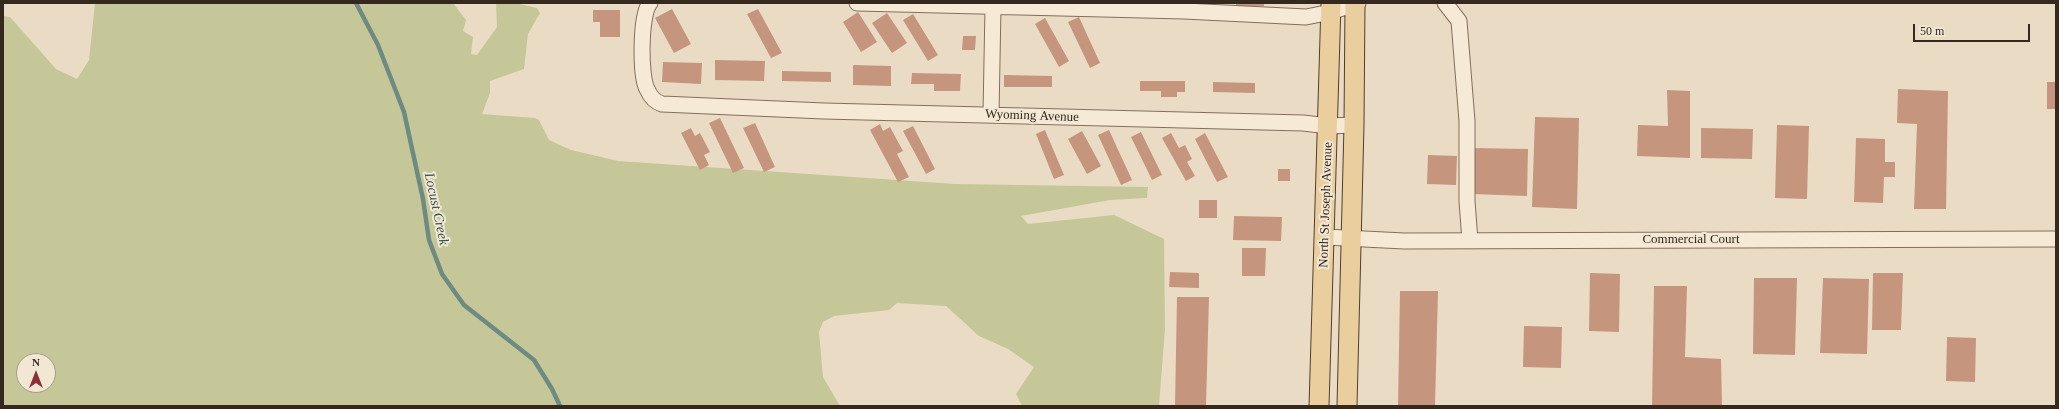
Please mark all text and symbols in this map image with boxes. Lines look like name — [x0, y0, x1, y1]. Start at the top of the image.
scale bar — [1915, 16, 2032, 42]
text: 50 m — [1920, 24, 1944, 38]
street label: Wyoming Avenue — [985, 107, 1079, 125]
street label: North St Joseph Avenue — [1316, 142, 1336, 268]
water label: Locust Creek — [420, 171, 452, 247]
street label: Commercial Court — [1642, 232, 1740, 248]
north arrow — [16, 353, 56, 393]
text: N — [32, 356, 40, 368]

